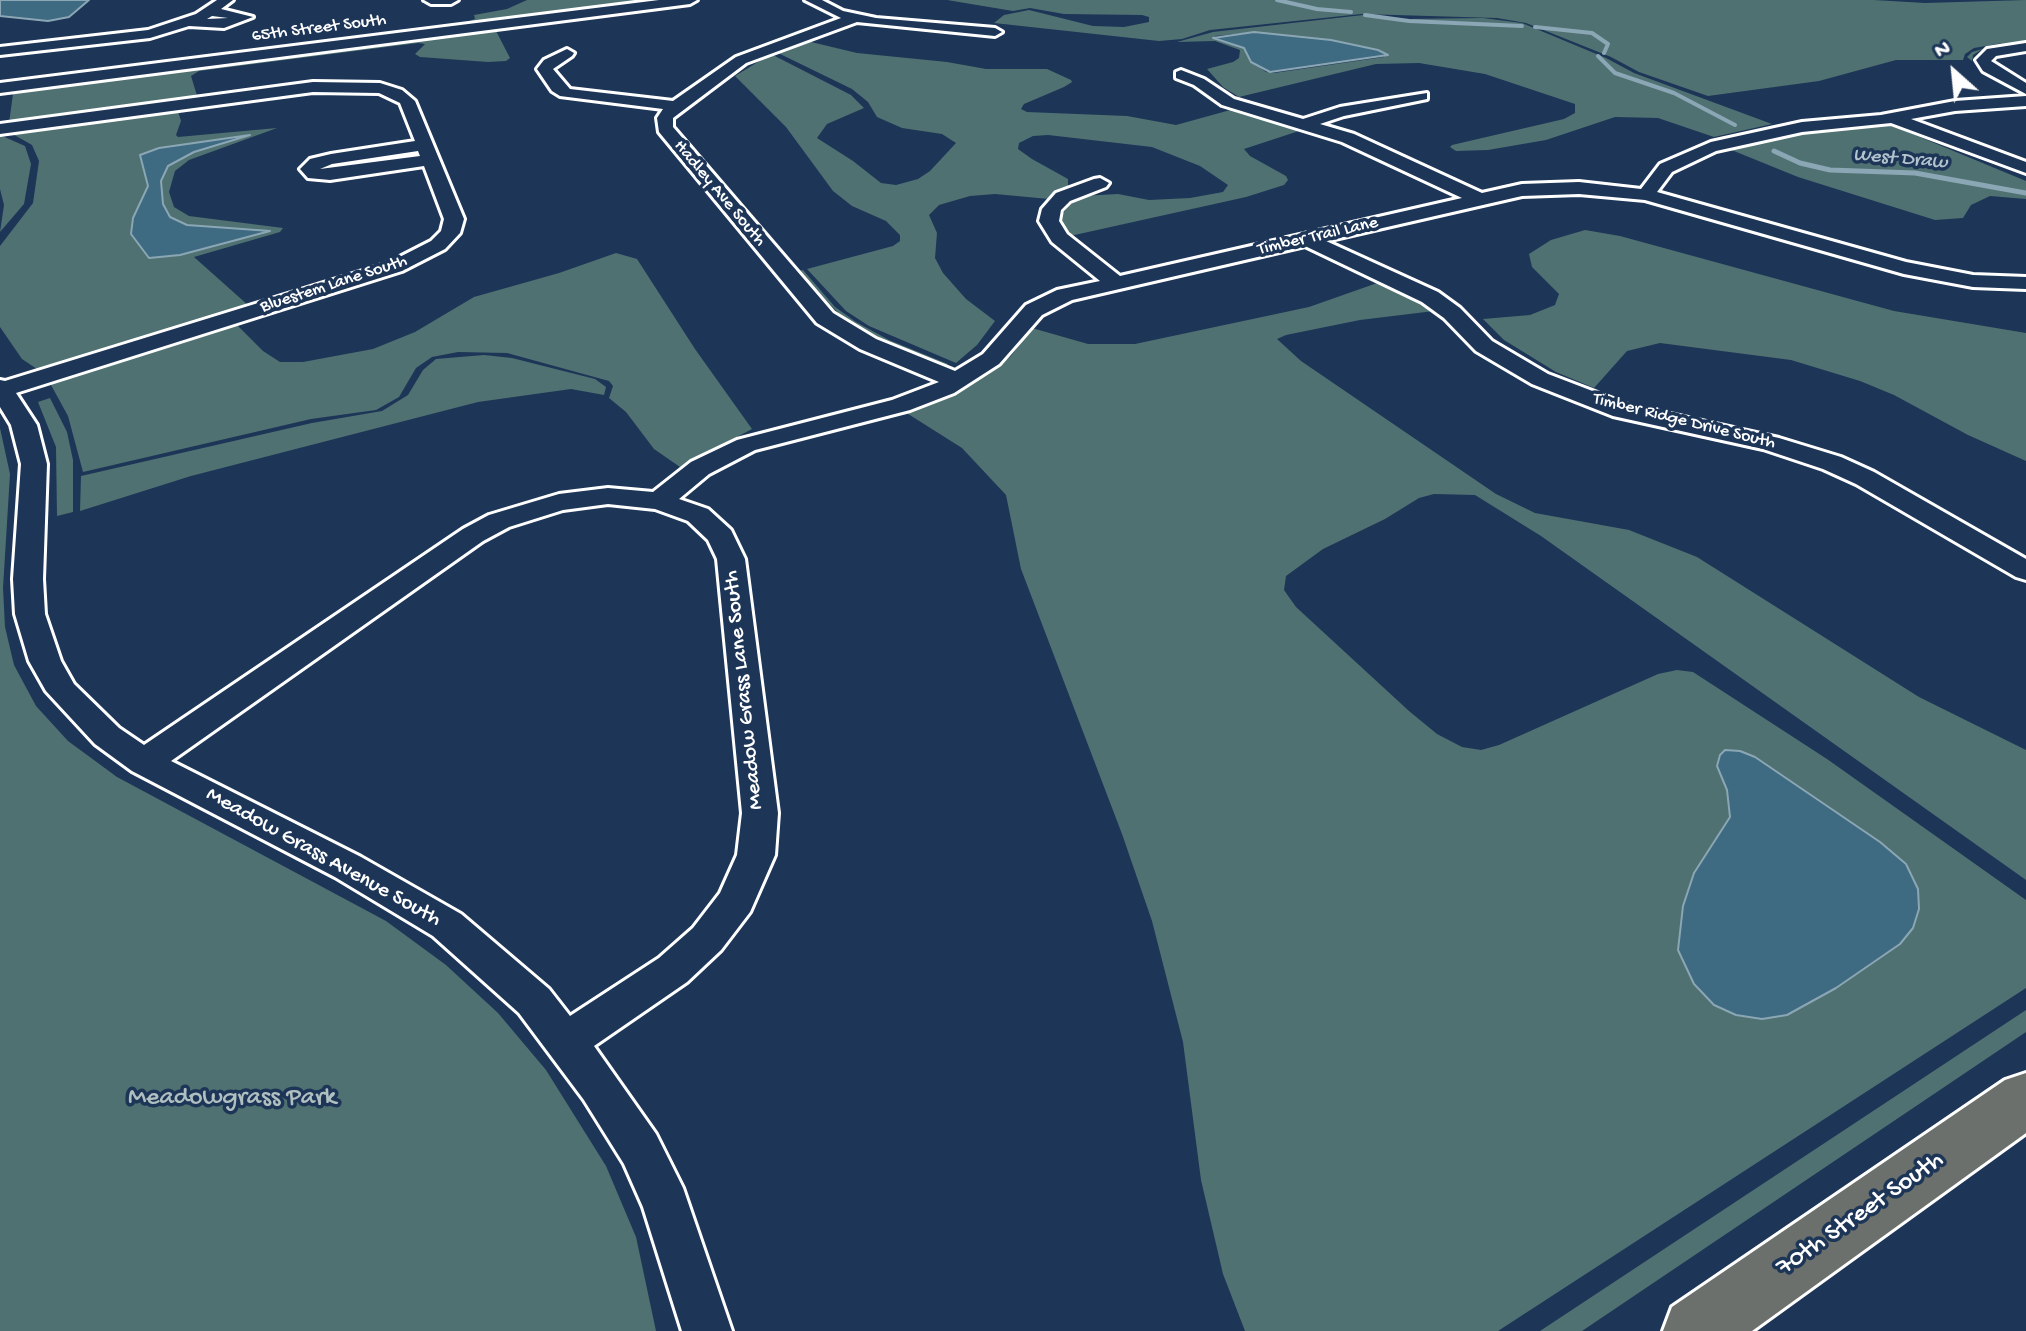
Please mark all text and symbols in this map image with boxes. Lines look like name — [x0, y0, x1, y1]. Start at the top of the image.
street label: 65th Street South — [251, 10, 387, 48]
north arrow — [1914, 32, 1994, 112]
text: N — [1931, 36, 1955, 65]
street label: Hadley Ave South — [668, 136, 770, 252]
water label: West Draw — [1852, 144, 1948, 176]
street label: Timber Trail Lane — [1256, 213, 1380, 261]
street label: Bluestem Lane South — [258, 251, 410, 319]
street label: Timber Ridge Drive South — [1590, 389, 1778, 455]
street label: Meadow Grass Lane South — [719, 569, 771, 811]
street label: Meadow Grass Avenue South — [201, 782, 445, 934]
park label: Meadowgrass Park — [128, 1083, 336, 1115]
street label: 70th Street South — [1771, 1146, 1951, 1284]

